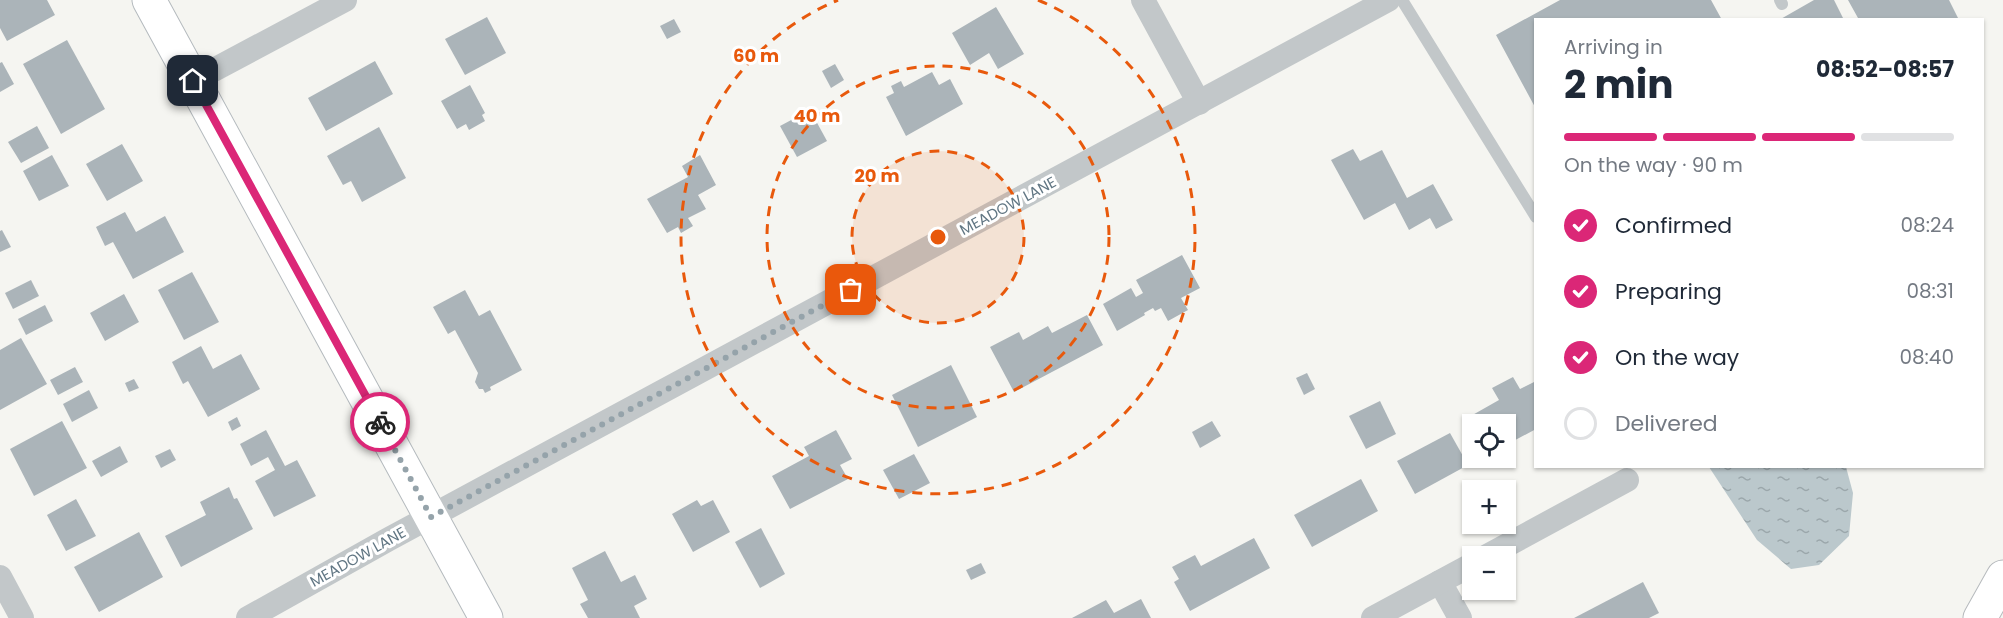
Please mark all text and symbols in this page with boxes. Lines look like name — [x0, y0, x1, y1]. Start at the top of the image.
text: Arriving in — [1564, 33, 1663, 61]
text: 60 m — [733, 43, 779, 68]
text: 08:52–08:57 — [1816, 54, 1954, 85]
pin — [167, 55, 218, 106]
text: 2 min — [1564, 57, 1674, 112]
icon: home — [176, 64, 209, 97]
text: 40 m — [794, 103, 840, 128]
text: On the way · 90 m — [1564, 151, 1743, 179]
text: 20 m — [855, 163, 899, 188]
street label: MEADOW LANE — [956, 171, 1060, 240]
icon: check — [1564, 209, 1597, 242]
text: Confirmed — [1615, 210, 1732, 241]
text: 08:24 — [1900, 211, 1954, 239]
centre of rings — [928, 227, 948, 247]
pin — [825, 264, 876, 315]
icon: bag — [834, 273, 867, 306]
icon: check — [1564, 275, 1597, 308]
text: Preparing — [1615, 276, 1722, 307]
text: 08:31 — [1906, 277, 1954, 305]
icon: check — [1564, 341, 1597, 374]
text: On the way — [1615, 342, 1739, 373]
text: 08:40 — [1899, 343, 1954, 371]
courier — [350, 392, 410, 452]
icon: bike — [364, 406, 397, 439]
text: Delivered — [1615, 408, 1718, 439]
map controls — [1462, 414, 1516, 600]
button: locate — [1462, 414, 1516, 468]
button: + — [1462, 480, 1516, 534]
street label: MEADOW LANE — [306, 522, 409, 592]
button: − — [1462, 546, 1516, 600]

